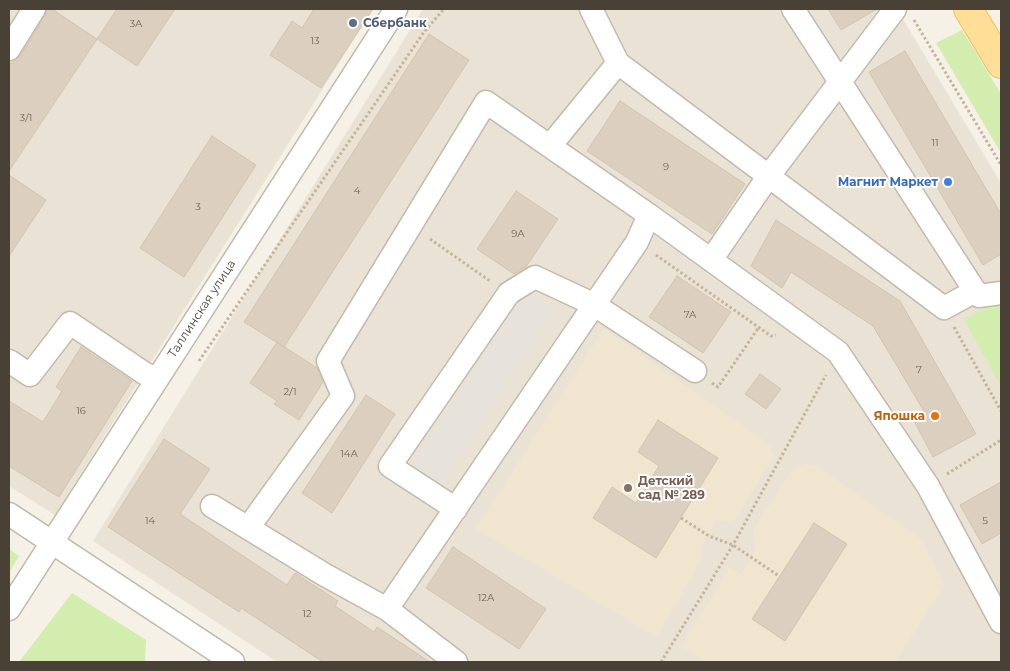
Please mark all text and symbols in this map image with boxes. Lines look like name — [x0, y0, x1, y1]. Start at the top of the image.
place label: Сбербанк — [363, 16, 427, 30]
marker: Сбербанк — [347, 17, 359, 29]
house number: 3А — [129, 18, 143, 30]
house number: 13 — [310, 35, 320, 47]
house number: 3/1 — [20, 112, 32, 124]
house number: 11 — [931, 137, 939, 149]
house number: 9 — [663, 161, 669, 173]
place label: Магнит Маркет — [838, 175, 938, 189]
marker: Магнит Маркет — [942, 176, 954, 188]
house number: 4 — [354, 185, 360, 197]
house number: 3 — [195, 201, 201, 213]
house number: 9А — [511, 228, 525, 240]
street label: Таллинская улица — [165, 257, 239, 361]
house number: 7А — [684, 309, 696, 321]
house number: 7 — [916, 364, 922, 376]
house number: 2/1 — [283, 386, 297, 398]
house number: 16 — [76, 405, 86, 417]
place label: Япошка — [874, 409, 925, 423]
marker: Япошка — [929, 410, 941, 422]
house number: 14А — [340, 448, 358, 460]
place label: Детский сад № 289 — [638, 474, 705, 502]
marker: Детский сад № 289 — [622, 482, 634, 494]
house number: 14 — [145, 515, 155, 527]
house number: 5 — [982, 515, 988, 527]
house number: 12А — [478, 592, 494, 604]
house number: 12 — [302, 608, 312, 620]

